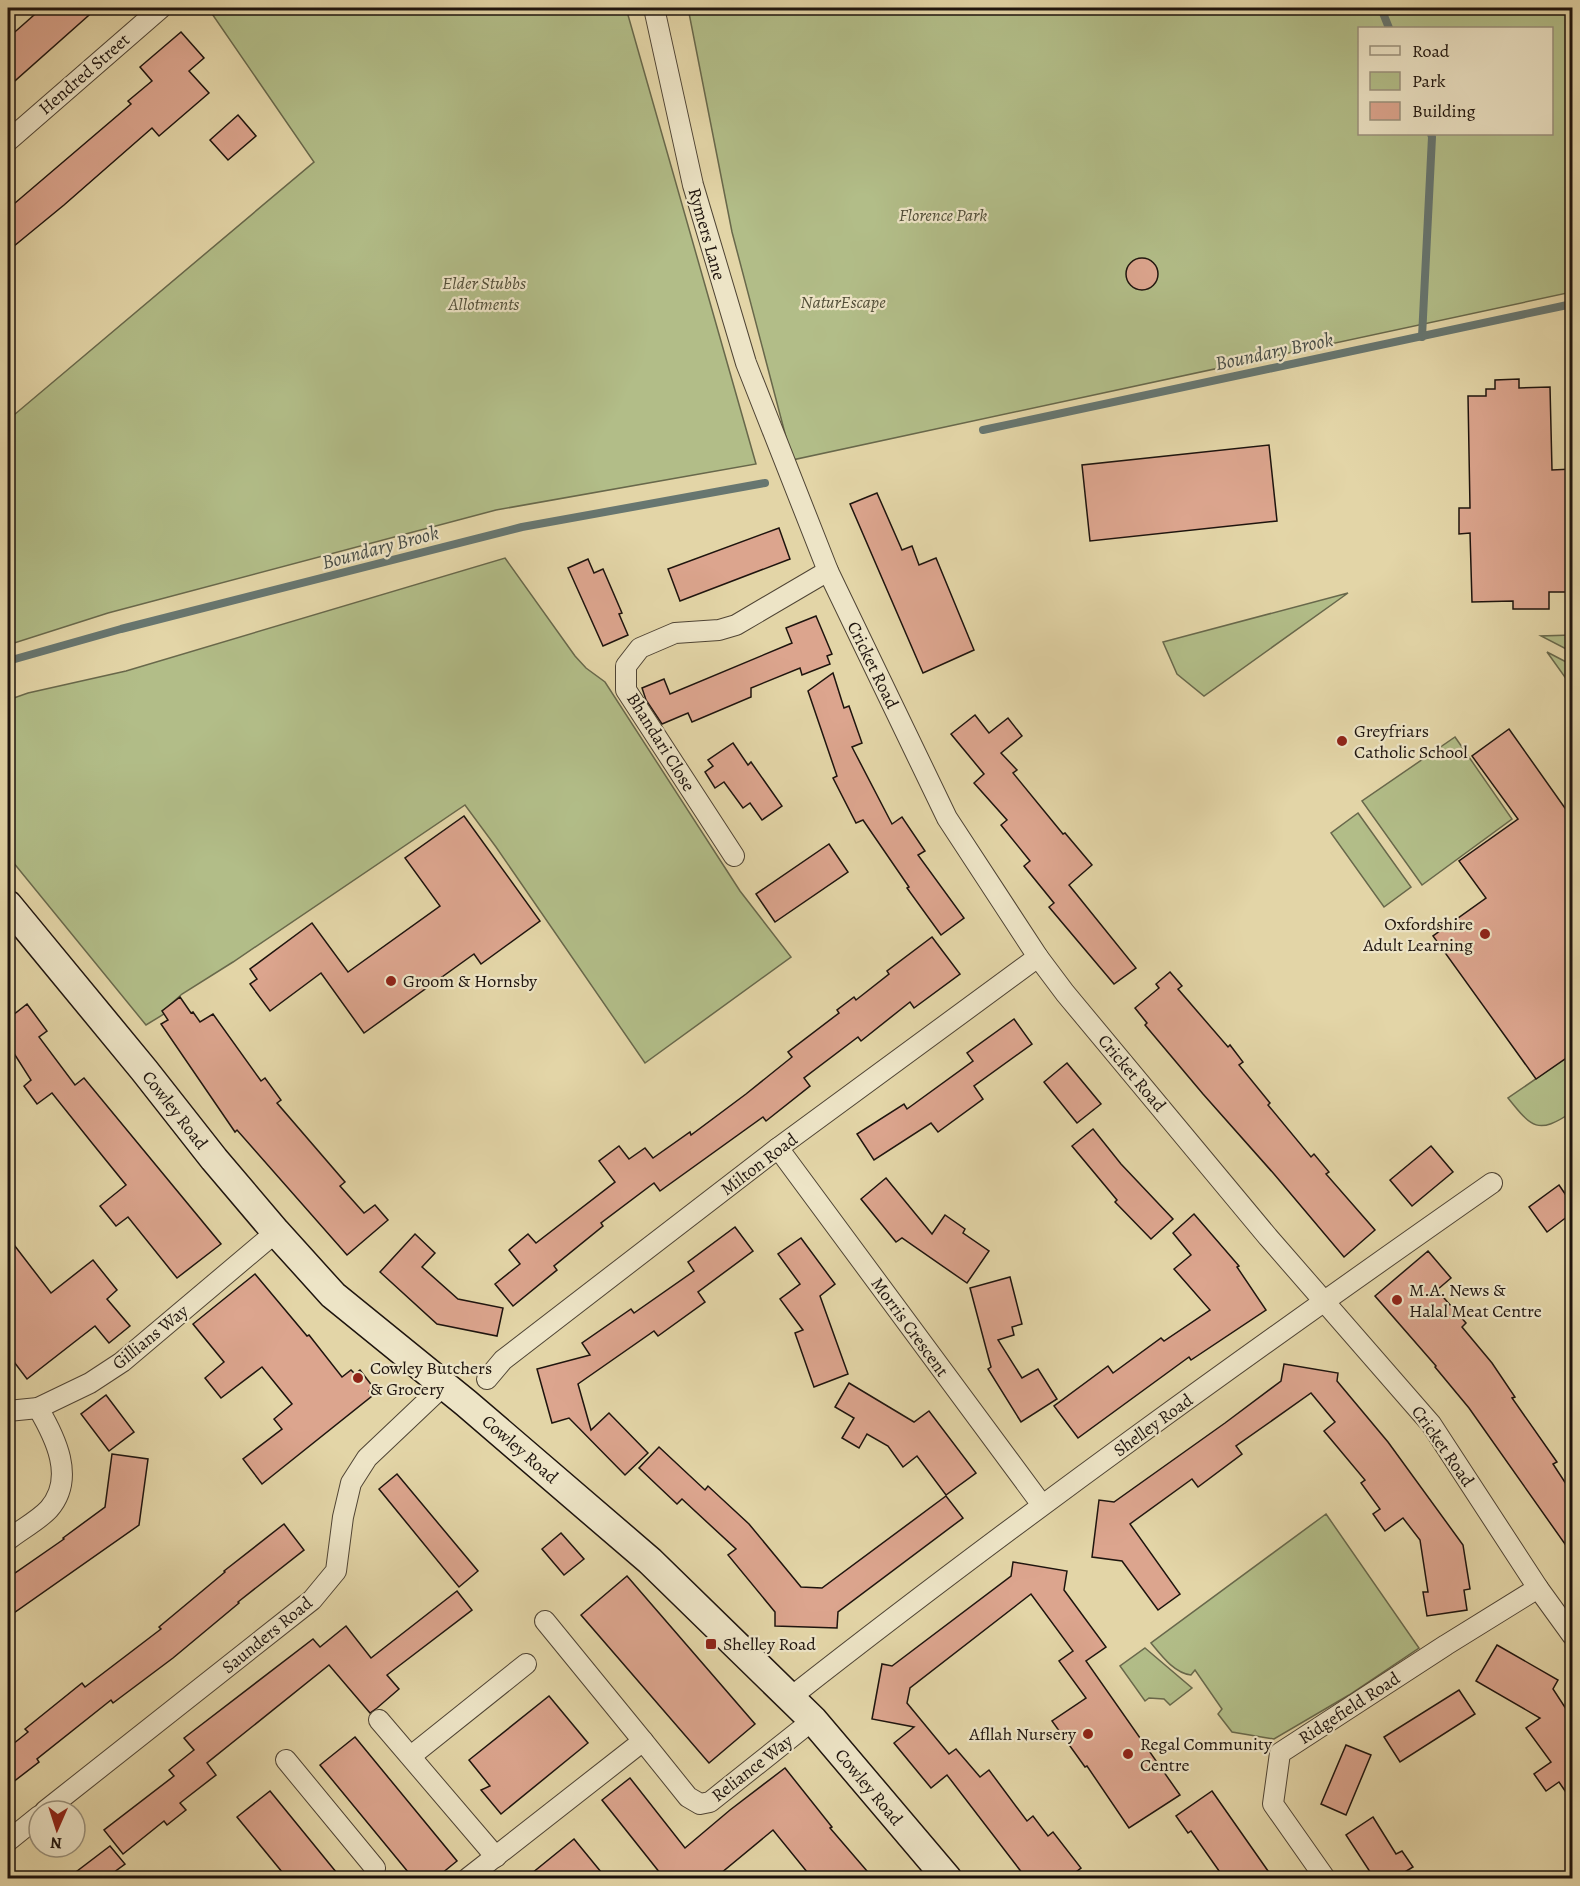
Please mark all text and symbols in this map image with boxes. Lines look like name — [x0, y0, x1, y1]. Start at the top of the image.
legend — [1358, 27, 1553, 135]
street label: Hendred Street — [33, 28, 135, 120]
text: Road — [1412, 39, 1450, 63]
text: Park — [1412, 69, 1446, 93]
text: Building — [1412, 99, 1476, 123]
street label: Rymers Lane — [682, 185, 732, 283]
park label: Florence Park — [899, 203, 987, 227]
park label: Elder Stubbs Allotments — [442, 271, 526, 316]
park label: NaturEscape — [800, 290, 886, 314]
water label: Boundary Brook — [1213, 326, 1336, 377]
water label: Boundary Brook — [319, 519, 442, 576]
street label: Cricket Road — [842, 617, 905, 713]
street label: Bhandari Close — [621, 688, 701, 796]
place label: Greyfriars Catholic School — [1354, 719, 1468, 764]
marker: Greyfriars Catholic School — [1335, 734, 1349, 748]
place label: Oxfordshire Adult Learning — [1362, 912, 1473, 957]
marker: Oxfordshire Adult Learning — [1478, 927, 1492, 941]
place label: Groom & Hornsby — [403, 969, 538, 993]
marker: Groom & Hornsby — [384, 974, 398, 988]
street label: Cricket Road — [1093, 1029, 1172, 1117]
street label: Cowley Road — [137, 1066, 214, 1155]
street label: Milton Road — [716, 1127, 803, 1201]
street label: Morris Crescent — [866, 1272, 954, 1382]
place label: M.A. News & Halal Meat Centre — [1409, 1278, 1542, 1323]
marker: M.A. News & Halal Meat Centre — [1390, 1293, 1404, 1307]
street label: Gillians Way — [107, 1298, 194, 1375]
place label: Cowley Butchers & Grocery — [370, 1356, 492, 1401]
marker: Cowley Butchers & Grocery — [351, 1371, 365, 1385]
street label: Shelley Road — [1108, 1388, 1198, 1462]
street label: Cricket Road — [1406, 1401, 1480, 1492]
street label: Cowley Road — [477, 1409, 564, 1489]
street label: Saunders Road — [217, 1591, 318, 1679]
place label: Shelley Road — [723, 1632, 816, 1656]
marker: Shelley Road — [704, 1637, 718, 1651]
street label: Ridgefield Road — [1294, 1666, 1405, 1750]
place label: Afllah Nursery — [968, 1722, 1077, 1746]
marker: Afllah Nursery — [1081, 1727, 1095, 1741]
street label: Reliance Way — [707, 1728, 798, 1807]
place label: Regal Community Centre — [1140, 1732, 1273, 1777]
street label: Cowley Road — [830, 1743, 909, 1831]
marker: Regal Community Centre — [1121, 1747, 1135, 1761]
north arrow — [27, 1799, 87, 1859]
text: N — [50, 1832, 63, 1854]

